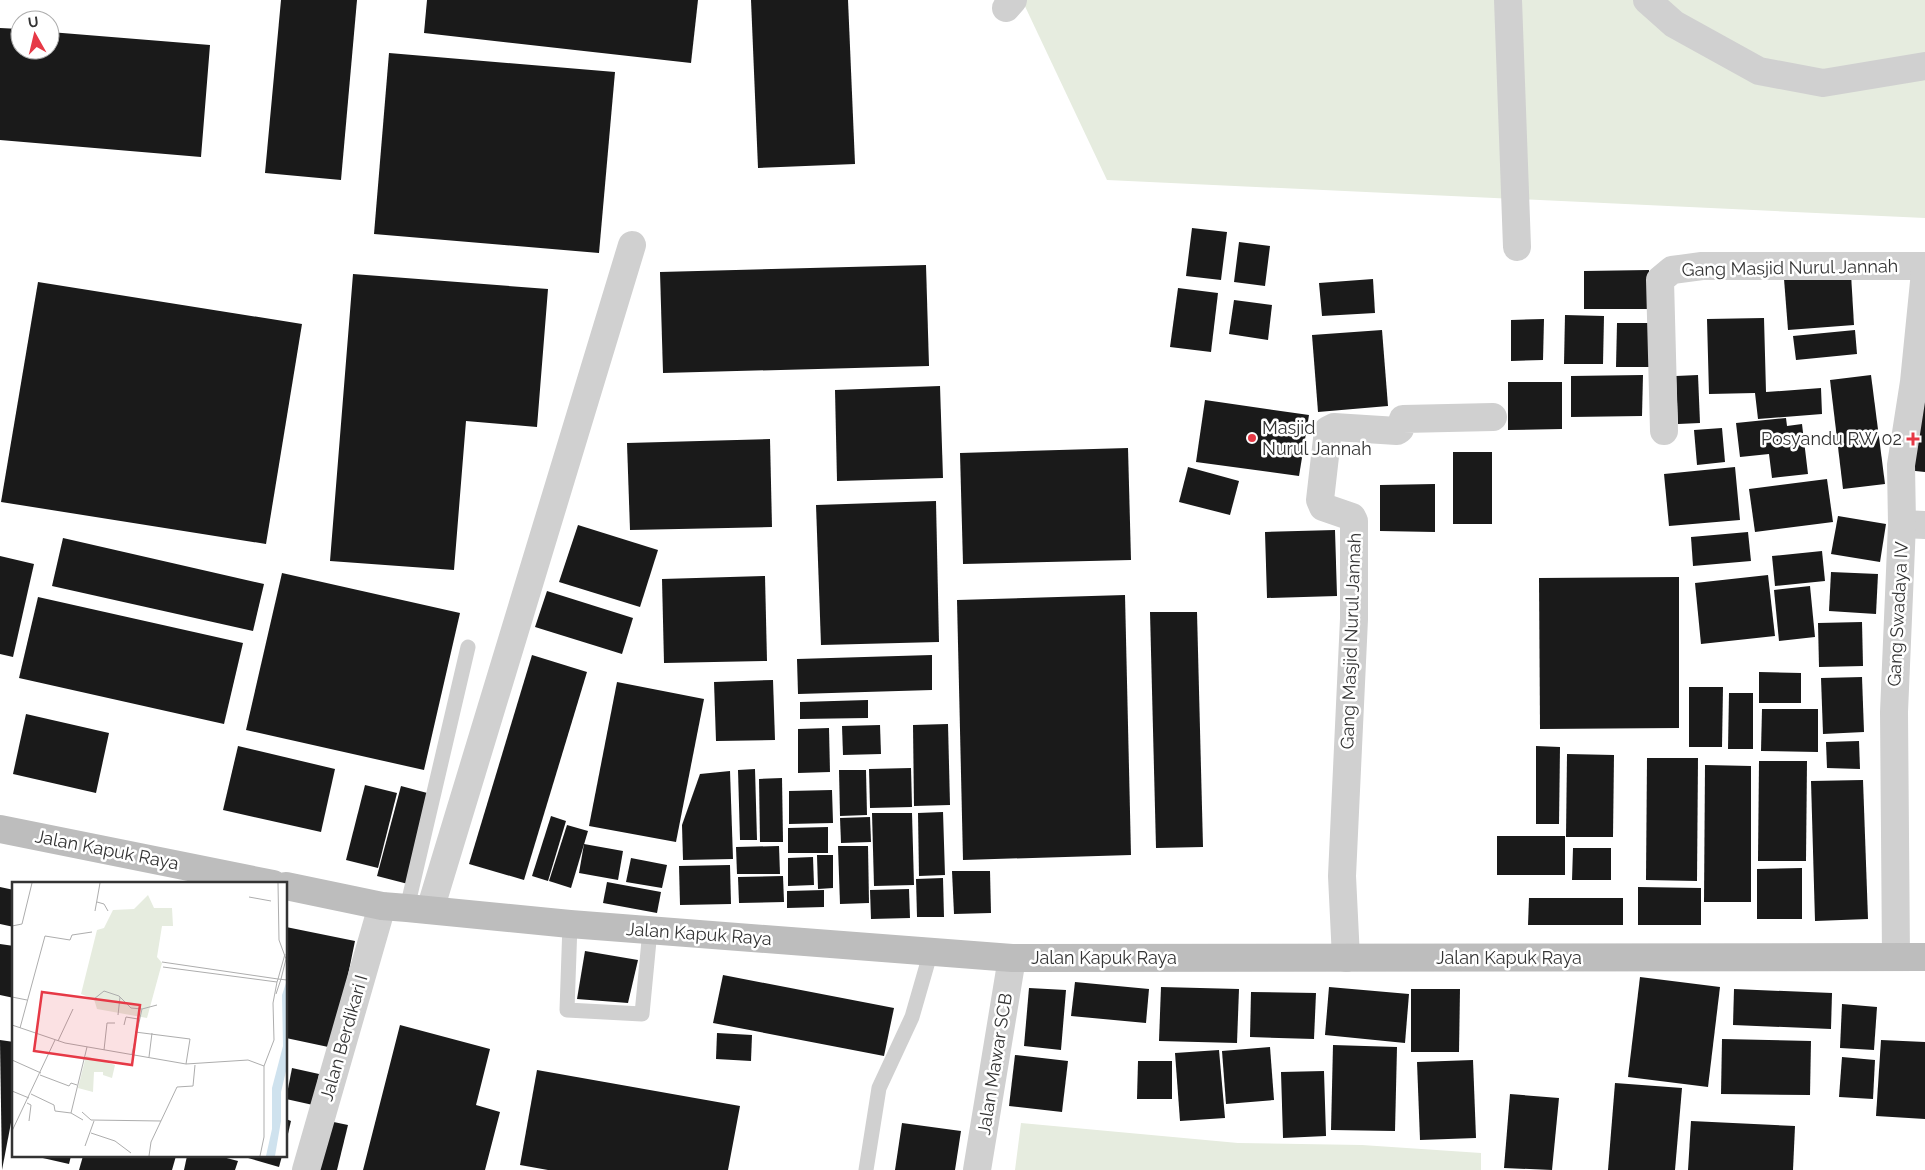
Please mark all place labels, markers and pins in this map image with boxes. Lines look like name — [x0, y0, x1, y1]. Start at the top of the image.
place label: Masjid Nurul Jannah — [1262, 417, 1372, 459]
place label: Posyandu RW 02 — [1761, 428, 1902, 449]
marker: Masjid Nurul Jannah — [1246, 432, 1258, 444]
marker: Posyandu RW 02 — [1906, 432, 1920, 446]

